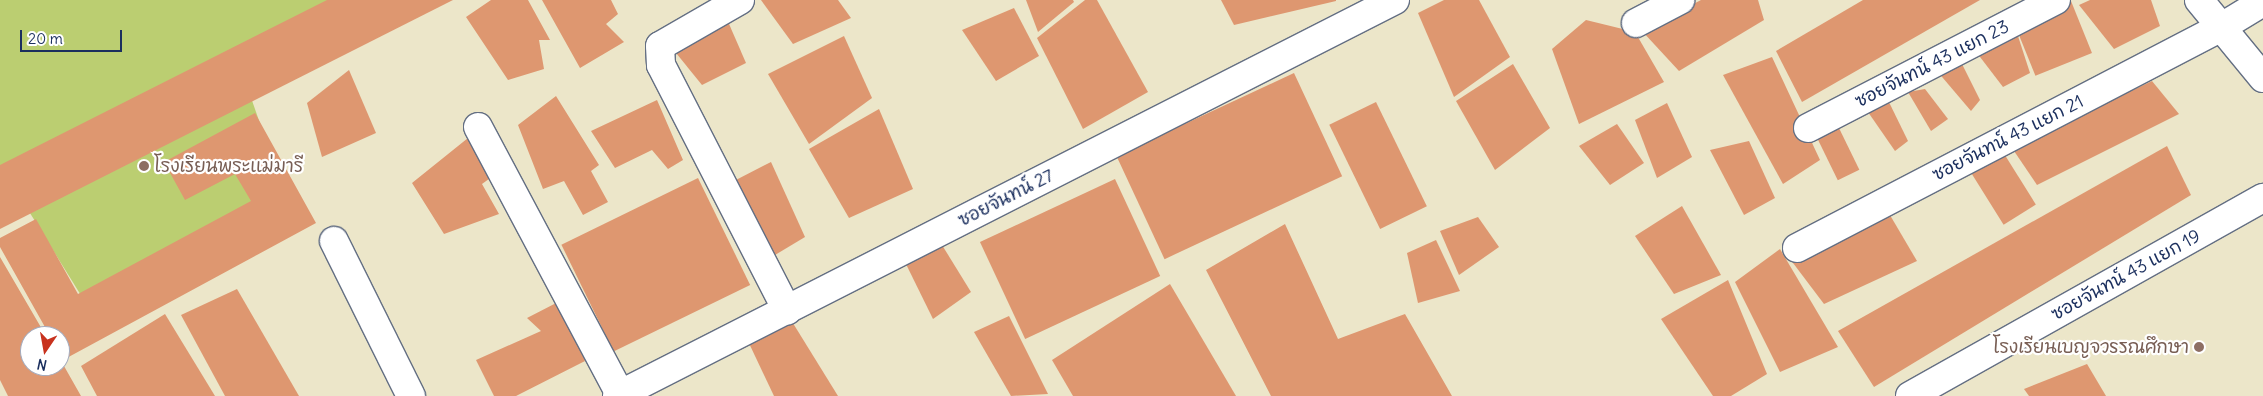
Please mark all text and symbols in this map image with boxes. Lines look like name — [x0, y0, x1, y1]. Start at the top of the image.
street label: ซอยจันทน์ 43 แยก 23 — [1851, 16, 2013, 112]
scale bar — [22, 20, 125, 52]
text: 20 m — [28, 29, 63, 48]
street label: ซอยจันทน์ 43 แยก 21 — [1929, 91, 2087, 185]
place label: โรงเรียนพระแม่มารี — [154, 155, 303, 177]
marker: โรงเรียนพระแม่มารี — [138, 160, 150, 172]
street label: ซอยจันทน์ 27 — [955, 165, 1057, 231]
street label: ซอยจันทน์ 43 แยก 19 — [2048, 225, 2204, 325]
north arrow — [20, 326, 70, 376]
place label: โรงเรียนเบญจวรรณศึกษา — [1993, 336, 2189, 358]
marker: โรงเรียนเบญจวรรณศึกษา — [2193, 341, 2205, 353]
text: N — [35, 355, 49, 375]

